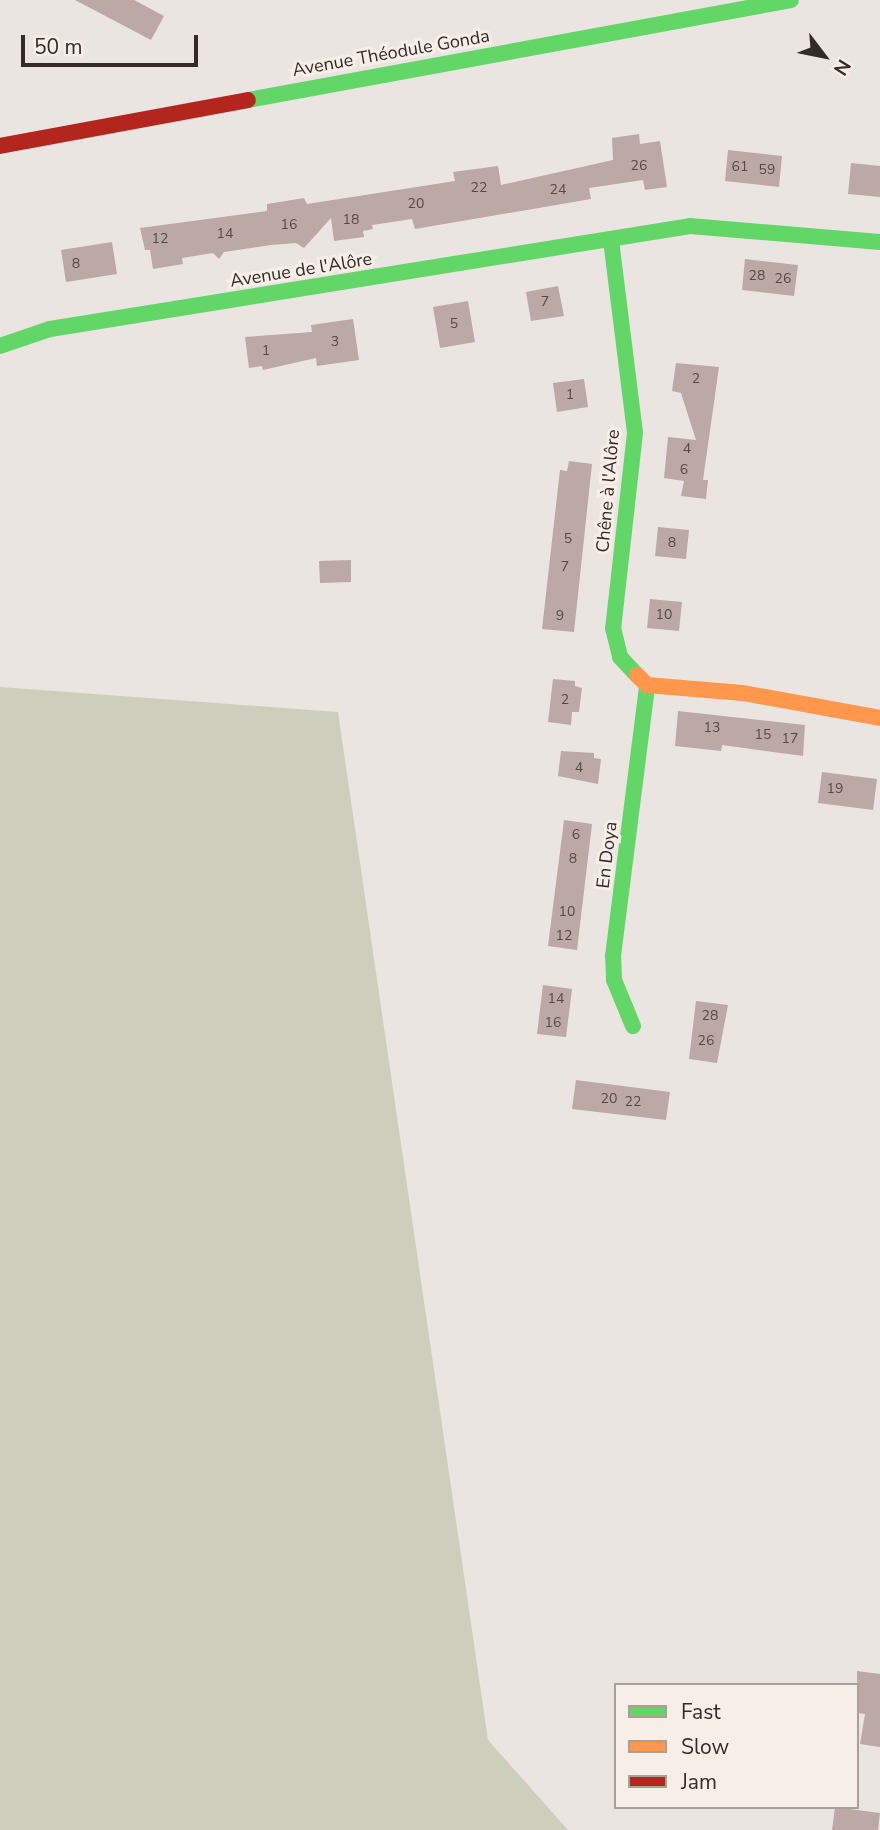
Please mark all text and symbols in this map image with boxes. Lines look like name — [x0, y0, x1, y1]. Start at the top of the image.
scale bar — [24, 21, 201, 65]
north arrow — [789, 21, 859, 91]
street label: Avenue Théodule Gonda — [291, 25, 491, 81]
text: 50 m — [34, 33, 83, 61]
text: N — [827, 54, 857, 80]
house number: 26 — [631, 158, 647, 174]
house number: 61 — [732, 159, 748, 175]
house number: 59 — [759, 162, 775, 178]
house number: 22 — [471, 180, 487, 196]
house number: 24 — [550, 182, 566, 198]
house number: 20 — [408, 196, 424, 212]
house number: 18 — [343, 212, 359, 228]
house number: 16 — [281, 217, 297, 233]
house number: 14 — [217, 226, 233, 242]
house number: 12 — [152, 231, 168, 247]
street label: Avenue de l'Alôre — [228, 248, 374, 292]
house number: 8 — [72, 256, 80, 272]
house number: 28 — [749, 268, 765, 284]
house number: 26 — [775, 271, 791, 287]
house number: 7 — [541, 294, 549, 310]
house number: 5 — [450, 316, 458, 332]
house number: 3 — [331, 334, 339, 350]
house number: 1 — [262, 343, 270, 359]
house number: 2 — [692, 371, 700, 387]
house number: 1 — [566, 387, 574, 403]
street label: Chêne à l'Alôre — [592, 429, 624, 553]
house number: 4 — [683, 441, 691, 457]
house number: 6 — [680, 462, 688, 478]
house number: 5 — [564, 531, 572, 547]
house number: 8 — [668, 535, 676, 551]
house number: 7 — [561, 559, 569, 575]
house number: 10 — [656, 607, 672, 623]
house number: 9 — [556, 608, 564, 624]
house number: 2 — [561, 692, 569, 708]
house number: 13 — [704, 720, 720, 736]
house number: 15 — [755, 727, 771, 743]
house number: 17 — [782, 731, 798, 747]
house number: 4 — [575, 760, 583, 776]
house number: 19 — [827, 781, 843, 797]
street label: En Doya — [592, 820, 622, 890]
house number: 6 — [572, 827, 580, 843]
house number: 8 — [569, 851, 577, 867]
house number: 10 — [559, 904, 575, 920]
house number: 12 — [556, 928, 572, 944]
house number: 14 — [548, 991, 564, 1007]
house number: 28 — [702, 1008, 718, 1024]
house number: 16 — [545, 1015, 561, 1031]
house number: 26 — [698, 1033, 714, 1049]
house number: 20 — [601, 1091, 617, 1107]
house number: 22 — [625, 1094, 641, 1110]
legend — [614, 1683, 859, 1809]
text: Fast — [681, 1698, 721, 1726]
text: Slow — [681, 1733, 729, 1761]
text: Jam — [681, 1768, 717, 1796]

